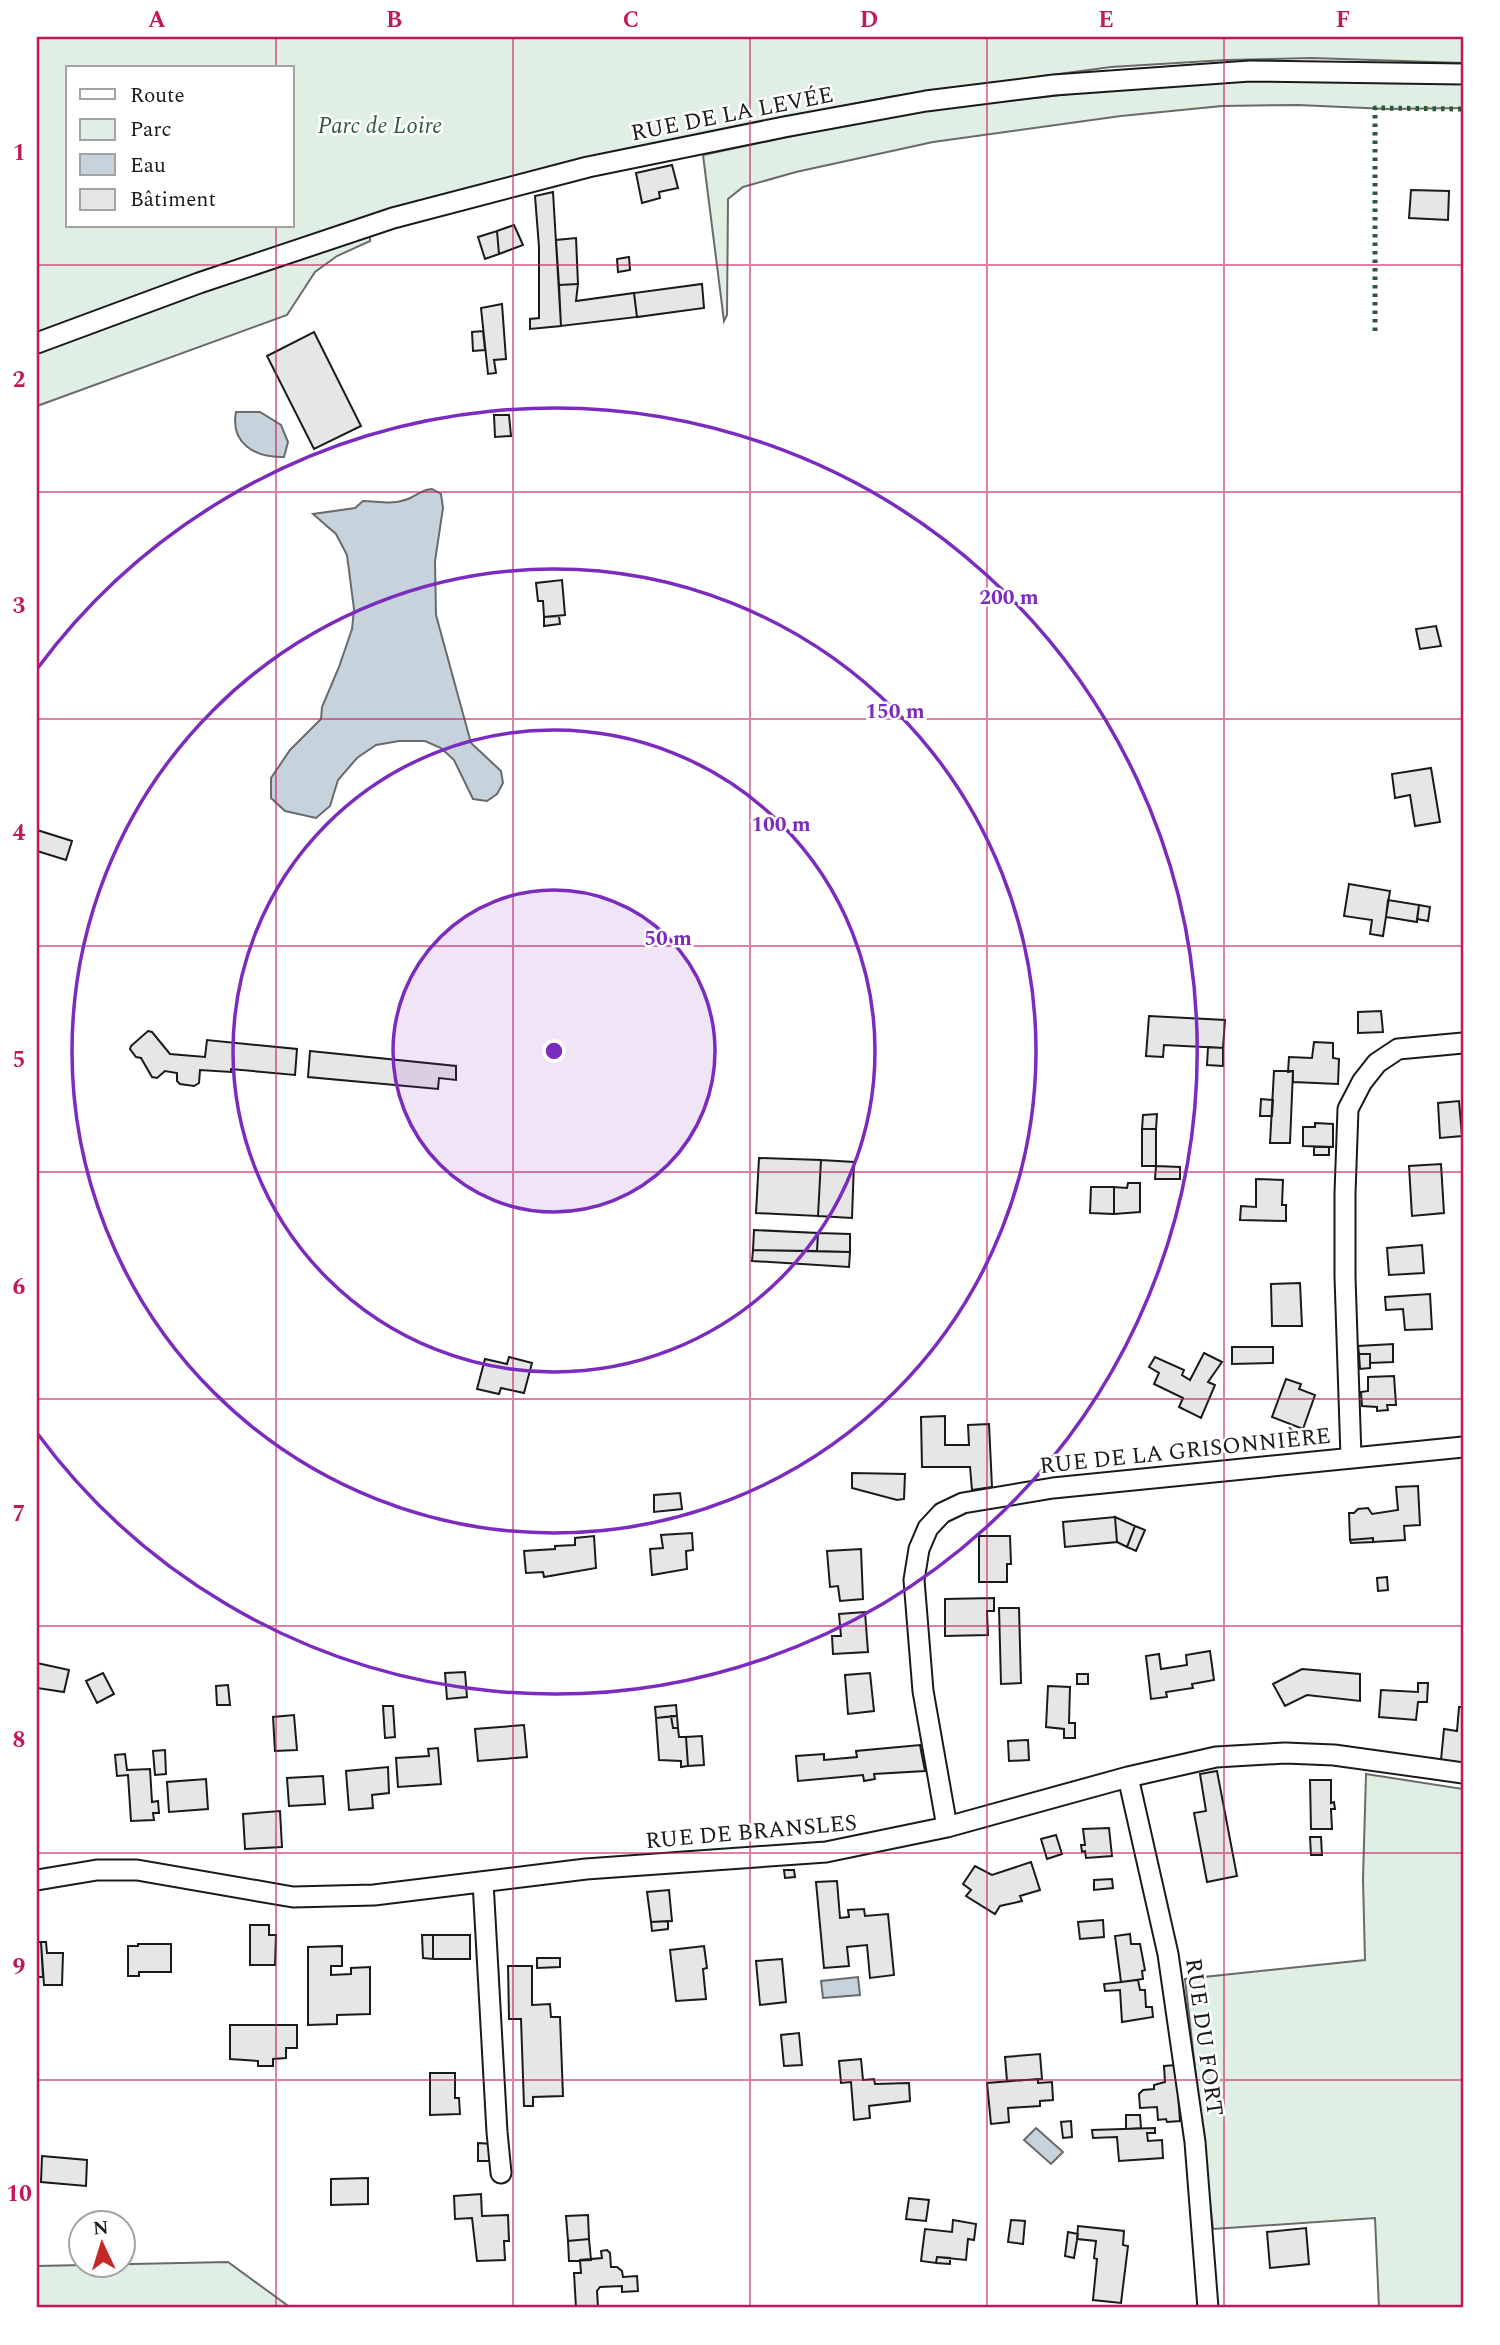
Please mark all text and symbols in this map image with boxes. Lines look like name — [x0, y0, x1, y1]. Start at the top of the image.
text: A — [148, 3, 166, 38]
text: B — [386, 3, 402, 38]
text: C — [623, 3, 639, 38]
text: D — [860, 3, 878, 38]
text: E — [1098, 3, 1114, 38]
text: F — [1336, 3, 1350, 38]
legend — [66, 66, 294, 228]
street label: RUE DE LA LEVÉE — [628, 78, 837, 151]
text: Route — [130, 80, 185, 112]
park label: Parc de Loire — [318, 109, 442, 144]
text: Parc — [130, 114, 172, 146]
text: 1 — [13, 136, 25, 171]
text: Eau — [130, 150, 166, 182]
text: Bâtiment — [130, 184, 216, 216]
text: 2 — [13, 363, 26, 398]
text: 200 m — [979, 582, 1039, 614]
text: 3 — [13, 589, 26, 624]
text: 150 m — [865, 696, 925, 728]
text: 100 m — [751, 809, 811, 841]
text: 4 — [13, 816, 26, 851]
text: 50 m — [644, 923, 692, 955]
centre of rings — [542, 1039, 566, 1063]
text: 5 — [13, 1043, 25, 1078]
text: 6 — [13, 1270, 26, 1305]
street label: RUE DE LA GRISONNIÈRE — [1038, 1419, 1333, 1484]
text: 7 — [13, 1497, 25, 1532]
text: 8 — [13, 1723, 25, 1758]
street label: RUE DE BRANSLES — [644, 1806, 858, 1859]
text: 9 — [13, 1950, 26, 1985]
street label: RUE DU FORT — [1175, 1956, 1232, 2118]
text: 10 — [6, 2177, 32, 2212]
north arrow — [66, 2208, 136, 2278]
text: N — [92, 2214, 110, 2244]

